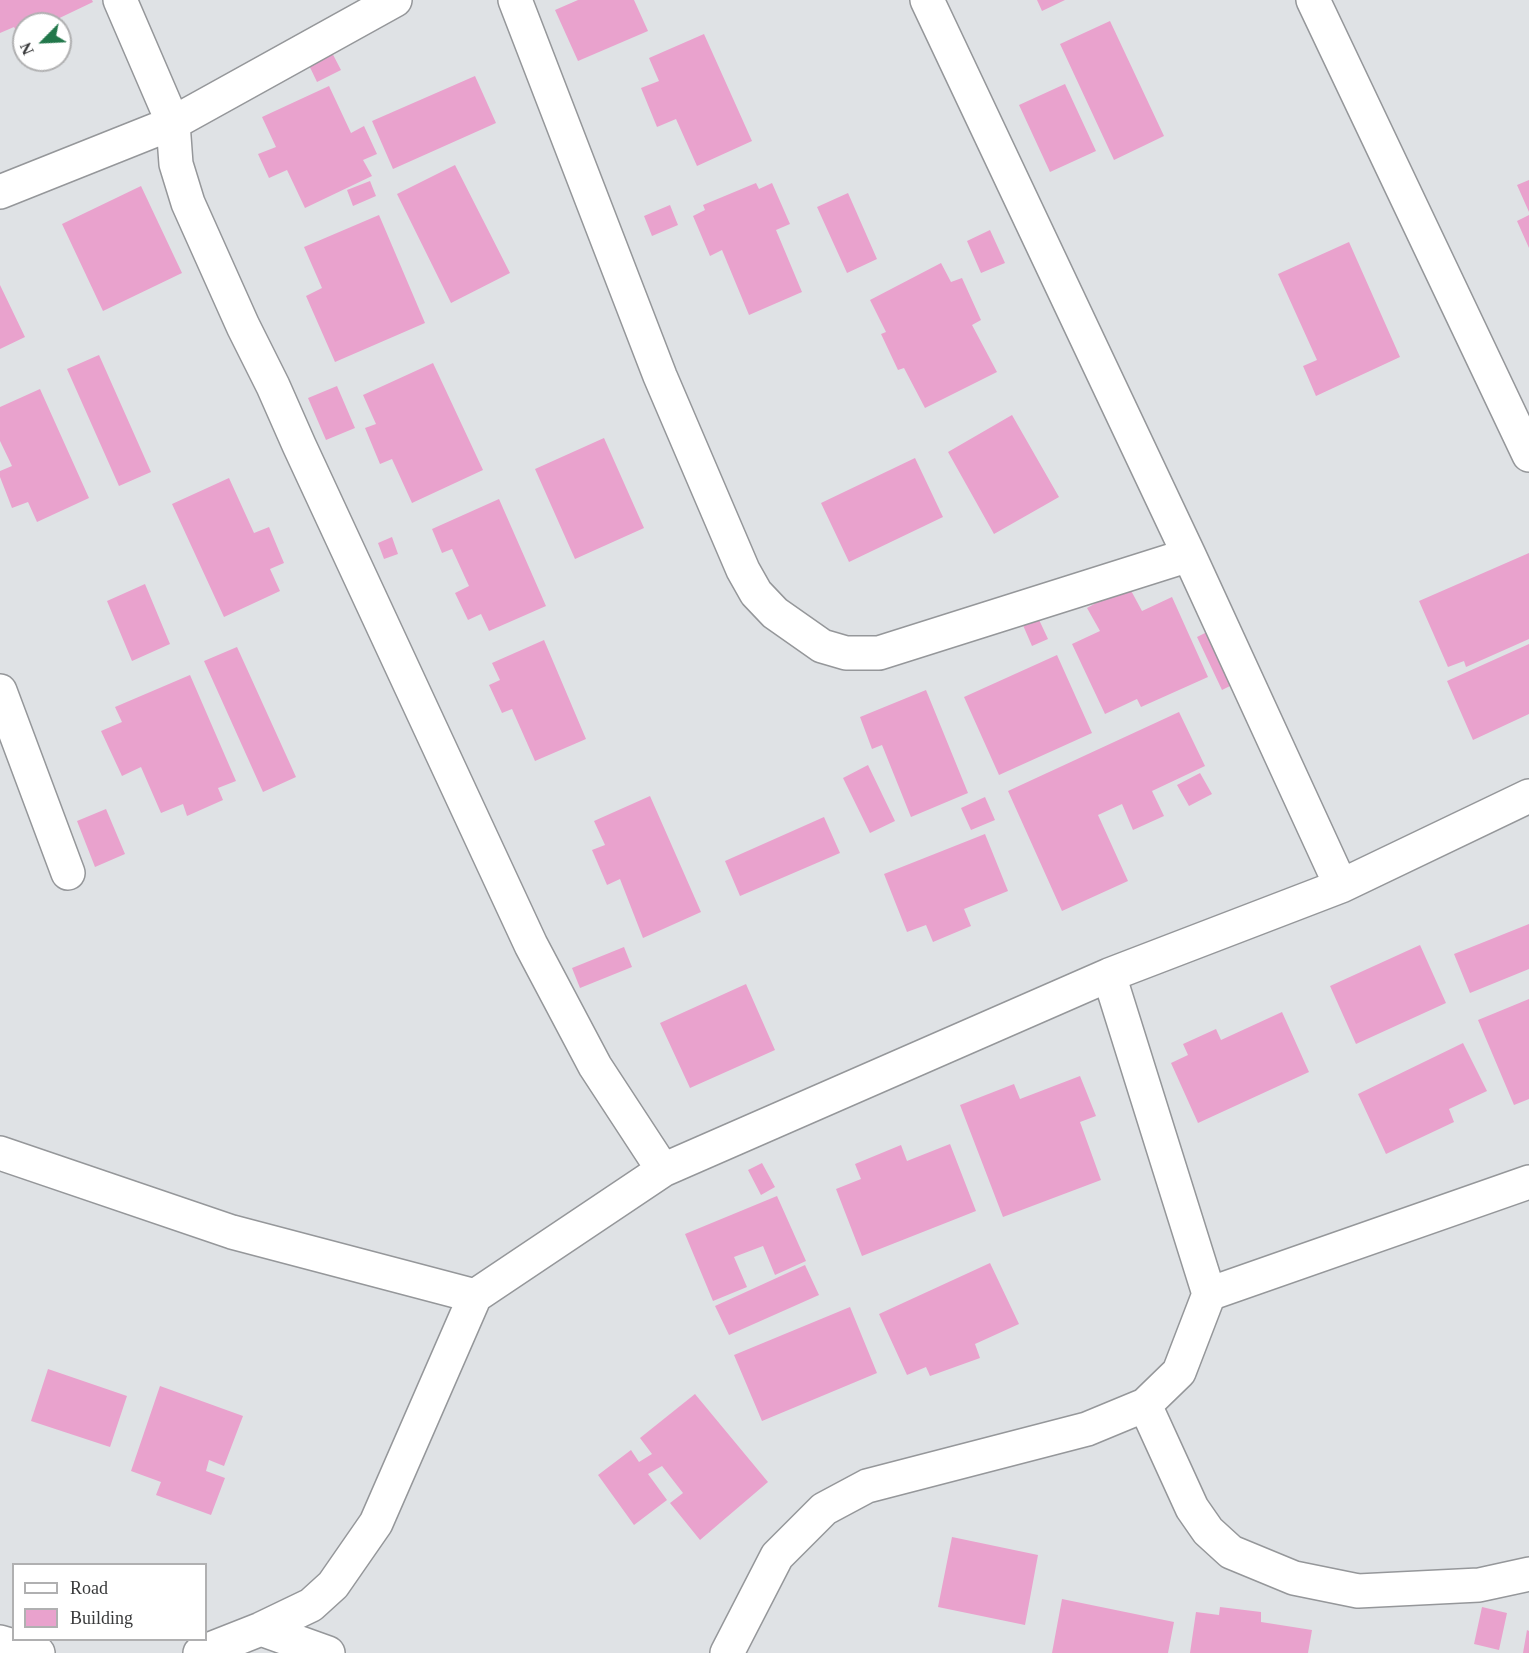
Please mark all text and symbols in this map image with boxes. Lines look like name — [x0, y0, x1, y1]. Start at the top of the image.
north arrow — [12, 12, 72, 72]
text: N — [17, 40, 37, 57]
legend — [12, 1563, 207, 1641]
text: Road — [70, 1578, 108, 1598]
text: Building — [70, 1608, 133, 1628]

